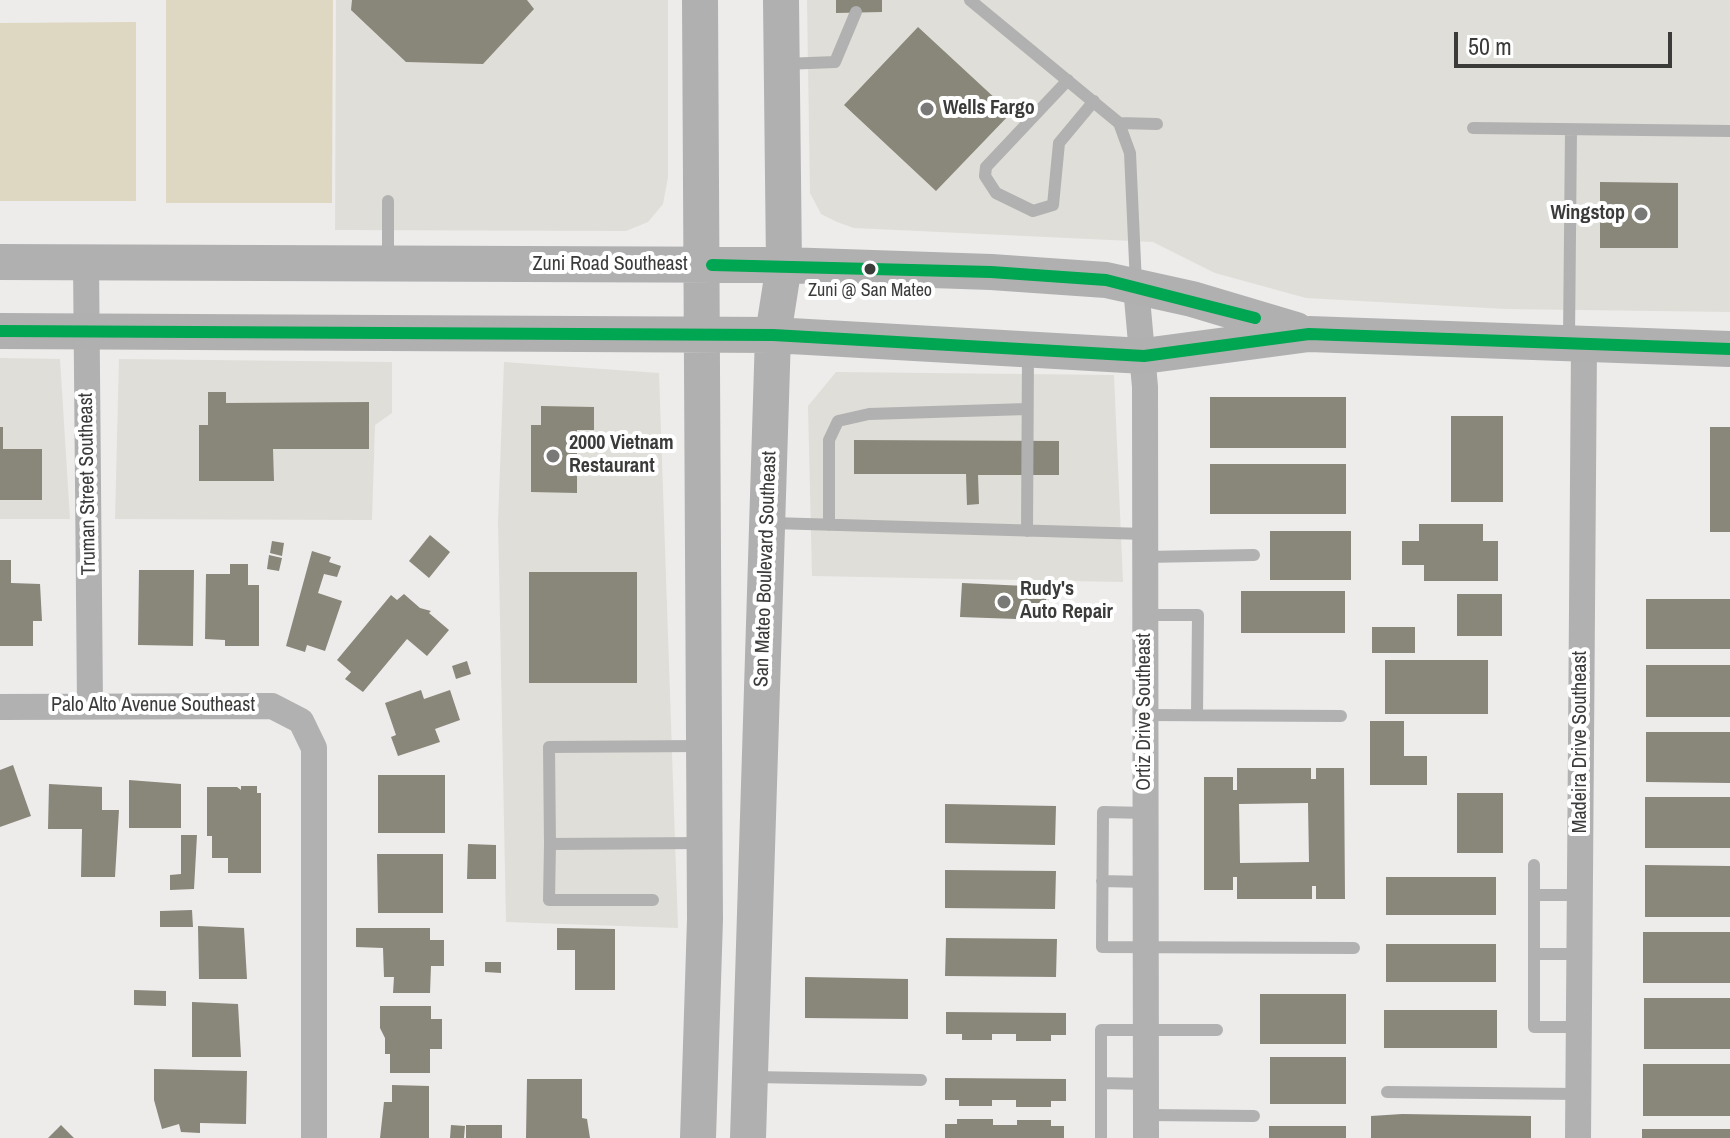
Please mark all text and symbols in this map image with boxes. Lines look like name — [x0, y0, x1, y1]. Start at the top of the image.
scale bar — [1458, 16, 1676, 66]
text: 50 m — [1468, 30, 1512, 62]
place label: Wells Fargo — [943, 97, 1035, 121]
marker: Wells Fargo — [918, 100, 936, 118]
place label: Wingstop — [1550, 202, 1625, 226]
marker: Wingstop — [1632, 205, 1650, 223]
street label: Zuni Road Southeast — [533, 253, 687, 277]
marker: Zuni @ San Mateo — [862, 261, 878, 277]
place label: Zuni @ San Mateo — [808, 280, 932, 302]
street label: Truman Street Southeast — [74, 392, 102, 576]
place label: 2000 Vietnam Restaurant — [569, 432, 674, 479]
marker: 2000 Vietnam Restaurant — [544, 447, 562, 465]
street label: San Mateo Boulevard Southeast — [750, 451, 782, 687]
place label: Rudy's Auto Repair — [1020, 578, 1113, 625]
marker: Rudy's Auto Repair — [995, 593, 1013, 611]
street label: Ortiz Drive Southeast — [1133, 633, 1157, 791]
street label: Madeira Drive Southeast — [1569, 651, 1593, 833]
street label: Palo Alto Avenue Southeast — [51, 694, 255, 718]

